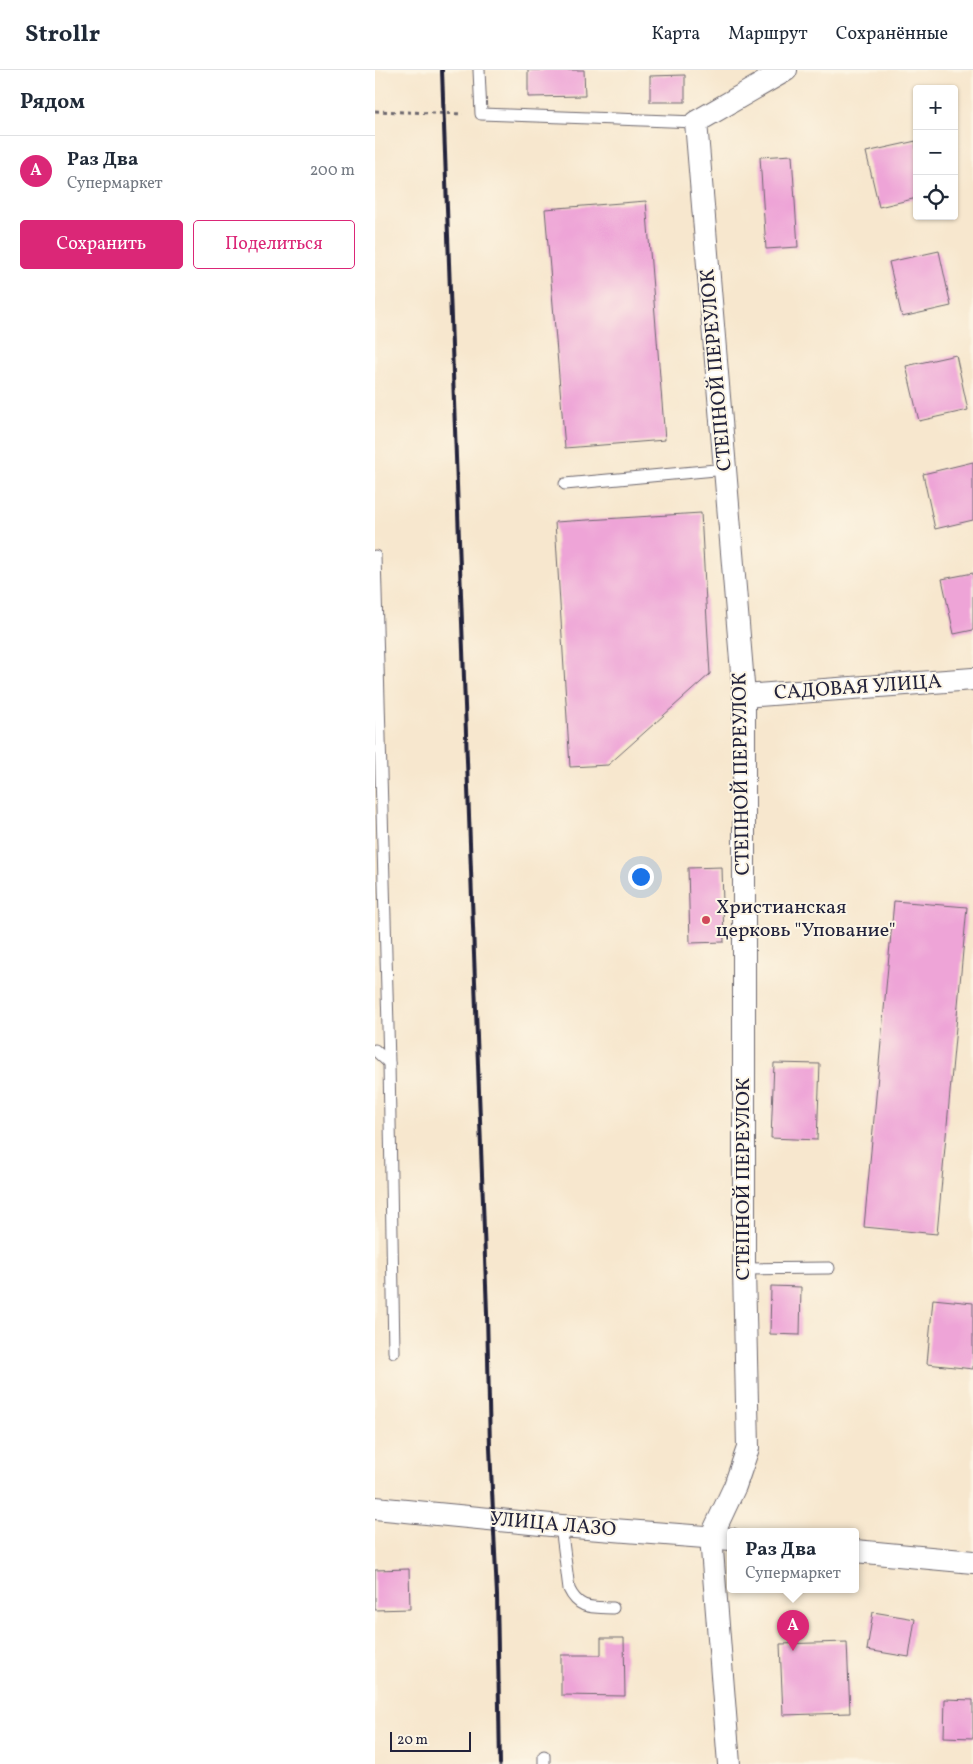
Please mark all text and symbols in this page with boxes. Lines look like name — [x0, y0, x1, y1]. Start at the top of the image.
text: Strollr — [25, 18, 100, 52]
text: Карта — [651, 22, 700, 47]
text: Маршрут — [728, 22, 808, 47]
text: Сохранённые — [836, 22, 948, 47]
map controls — [913, 85, 958, 220]
button: + — [913, 85, 958, 130]
text: Рядом — [20, 88, 85, 117]
button: − — [913, 130, 958, 175]
text: Раз Два — [67, 147, 138, 173]
text: A — [30, 160, 42, 182]
text: 200 m — [310, 160, 355, 182]
text: Супермаркет — [67, 173, 163, 195]
button: locate — [913, 175, 958, 220]
button: Сохранить — [20, 220, 183, 269]
button: Поделиться — [193, 220, 355, 269]
street label: СТЕПНОЙ ПЕРЕУЛОК — [694, 267, 740, 472]
street label: САДОВАЯ УЛИЦА — [773, 668, 943, 708]
street label: СТЕПНОЙ ПЕРЕУЛОК — [726, 672, 758, 876]
your location — [628, 864, 654, 890]
place label: Христианская церковь "Упование" — [716, 894, 896, 945]
marker: Христианская церковь "Упование" — [700, 914, 712, 926]
street label: СТЕПНОЙ ПЕРЕУЛОК — [730, 1077, 758, 1280]
street label: УЛИЦА ЛАЗО — [489, 1506, 617, 1544]
popup — [727, 1528, 859, 1593]
text: Раз Два — [745, 1537, 816, 1563]
text: Супермаркет — [745, 1563, 841, 1585]
pin: A — [777, 1610, 809, 1651]
scale bar — [390, 1729, 471, 1752]
text: 20 m — [397, 1731, 428, 1750]

